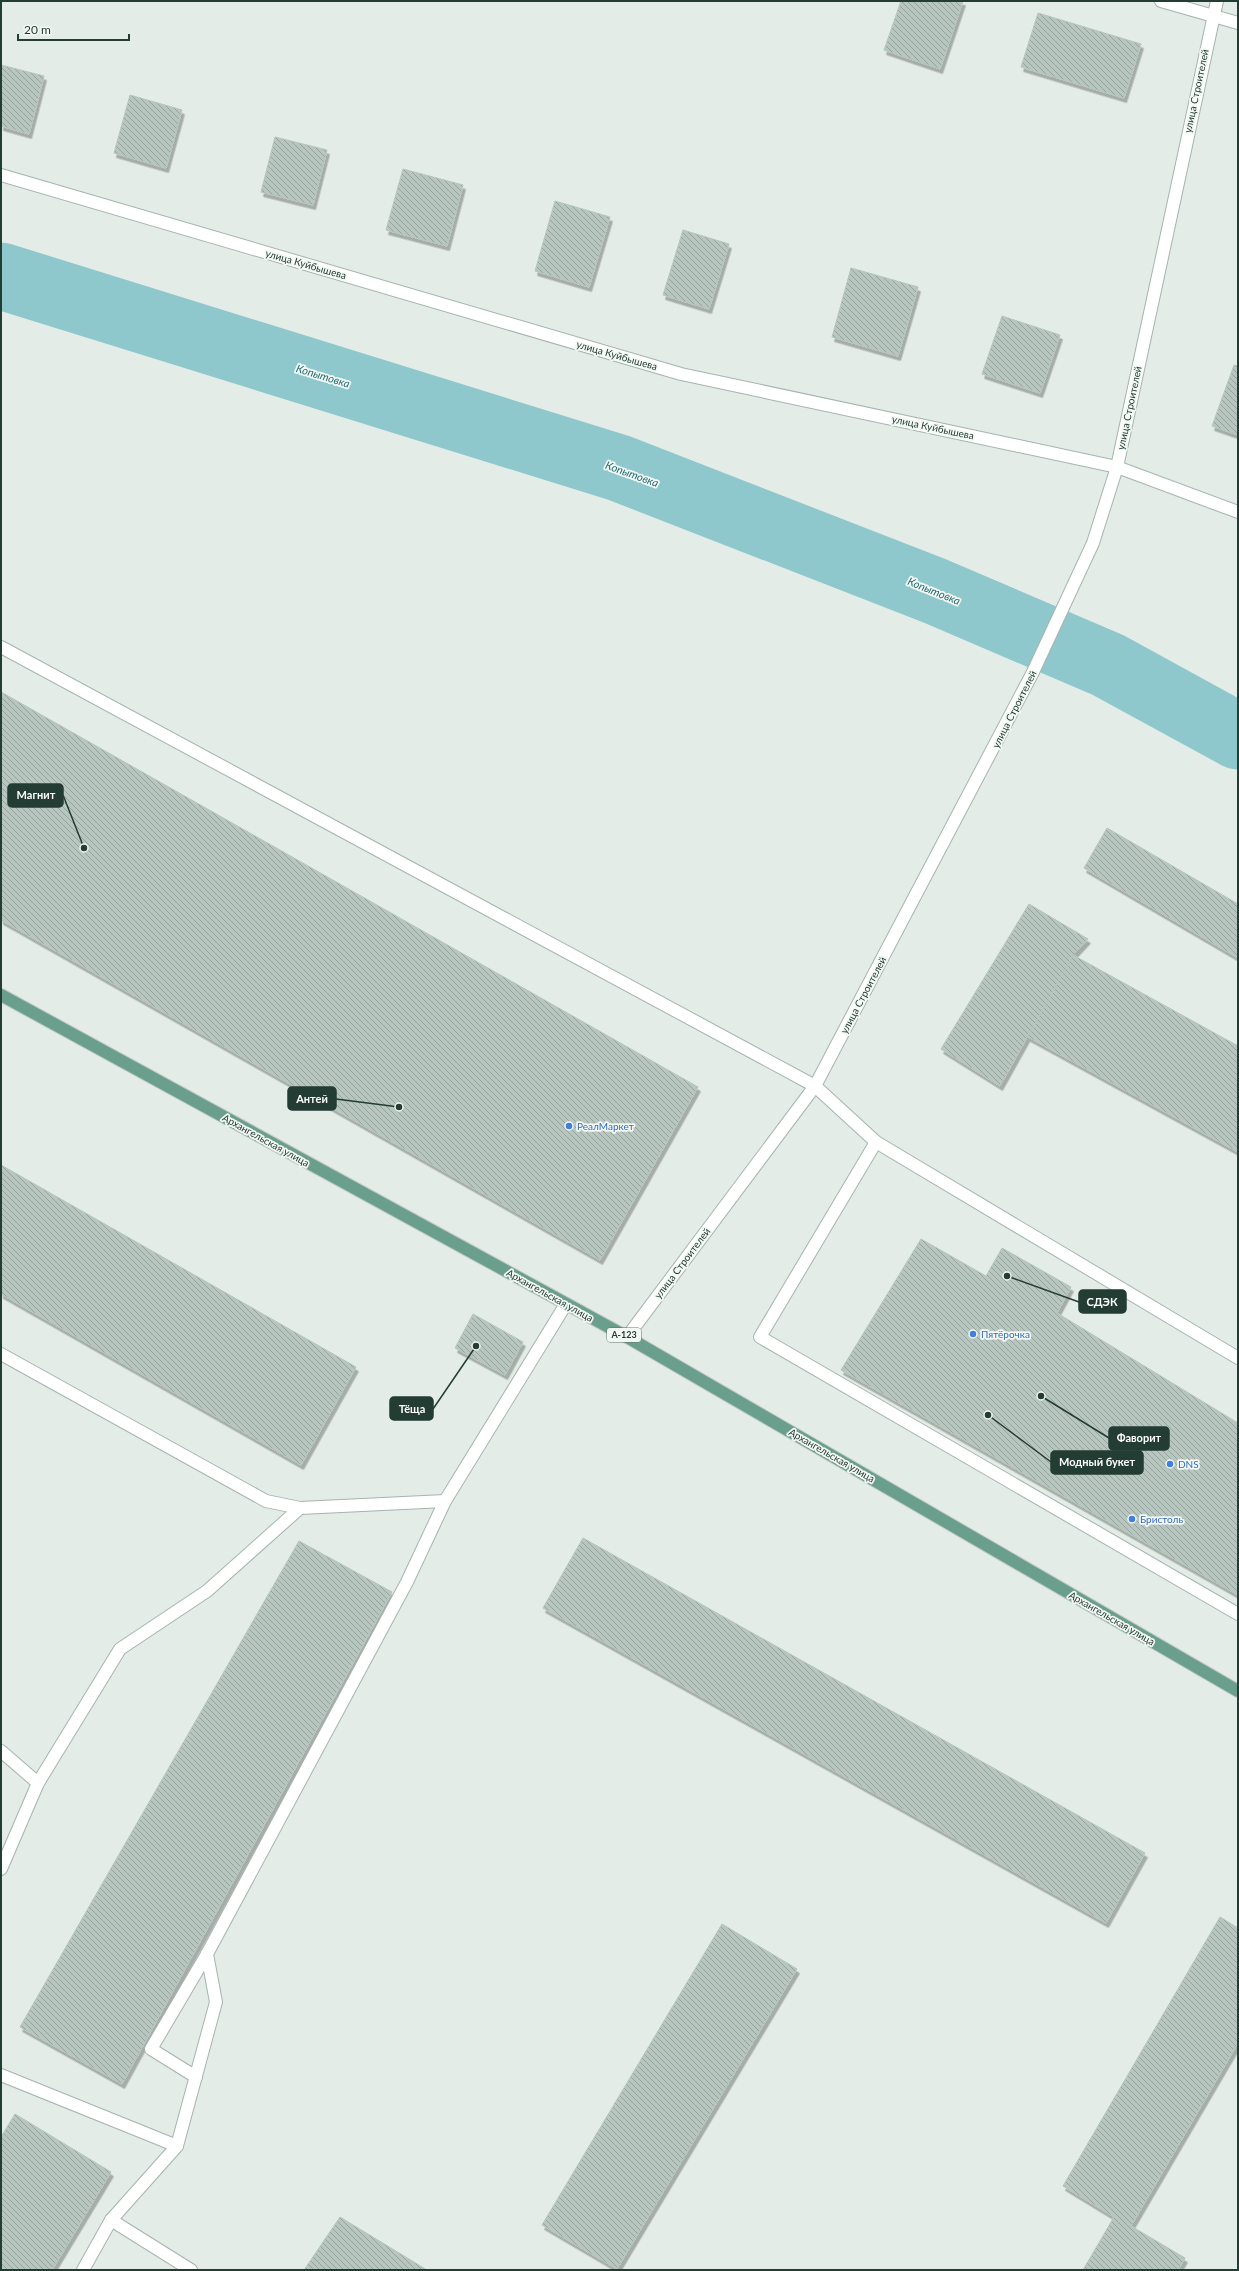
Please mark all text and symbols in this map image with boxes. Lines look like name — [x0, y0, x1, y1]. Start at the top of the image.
scale bar — [18, 16, 129, 42]
text: 20 m — [24, 22, 51, 37]
street label: улица Строителей — [1181, 48, 1211, 134]
street label: улица Куйбышева — [264, 247, 348, 281]
street label: улица Куйбышева — [575, 338, 659, 372]
water label: Копытовка — [295, 361, 352, 390]
street label: улица Строителей — [1114, 365, 1144, 451]
street label: улица Куйбышева — [891, 412, 975, 442]
water label: Копытовка — [604, 458, 661, 489]
water label: Копытовка — [906, 574, 963, 607]
street label: улица Строителей — [989, 668, 1039, 750]
callout: Магнит — [8, 784, 63, 807]
text: Магнит — [17, 788, 56, 801]
street label: улица Строителей — [838, 954, 888, 1036]
callout: Антей — [288, 1087, 336, 1110]
text: Антей — [295, 1092, 328, 1105]
street label: Архангельская улица — [221, 1111, 311, 1169]
place label: РеалМаркет — [577, 1120, 634, 1132]
marker: РеалМаркет — [564, 1121, 574, 1131]
street label: улица Строителей — [651, 1225, 713, 1301]
street label: Архангельская улица — [505, 1266, 595, 1324]
callout: СДЭК — [1079, 1290, 1126, 1313]
text: СДЭК — [1086, 1295, 1118, 1308]
road number: А-123 — [607, 1328, 641, 1342]
place label: Пятёрочка — [981, 1328, 1030, 1340]
marker: Пятёрочка — [968, 1329, 978, 1339]
callout: Тёща — [390, 1397, 433, 1420]
text: Тёща — [399, 1402, 425, 1415]
street label: Архангельская улица — [787, 1425, 877, 1485]
callout: Фаворит — [1109, 1427, 1169, 1450]
text: Фаворит — [1117, 1431, 1162, 1444]
callout: Модный букет — [1051, 1451, 1143, 1474]
text: Модный букет — [1059, 1455, 1135, 1468]
place label: DNS — [1178, 1458, 1199, 1470]
marker: DNS — [1165, 1459, 1175, 1469]
place label: Бристоль — [1140, 1513, 1183, 1525]
marker: Бристоль — [1127, 1514, 1137, 1524]
street label: Архангельская улица — [1067, 1588, 1157, 1648]

